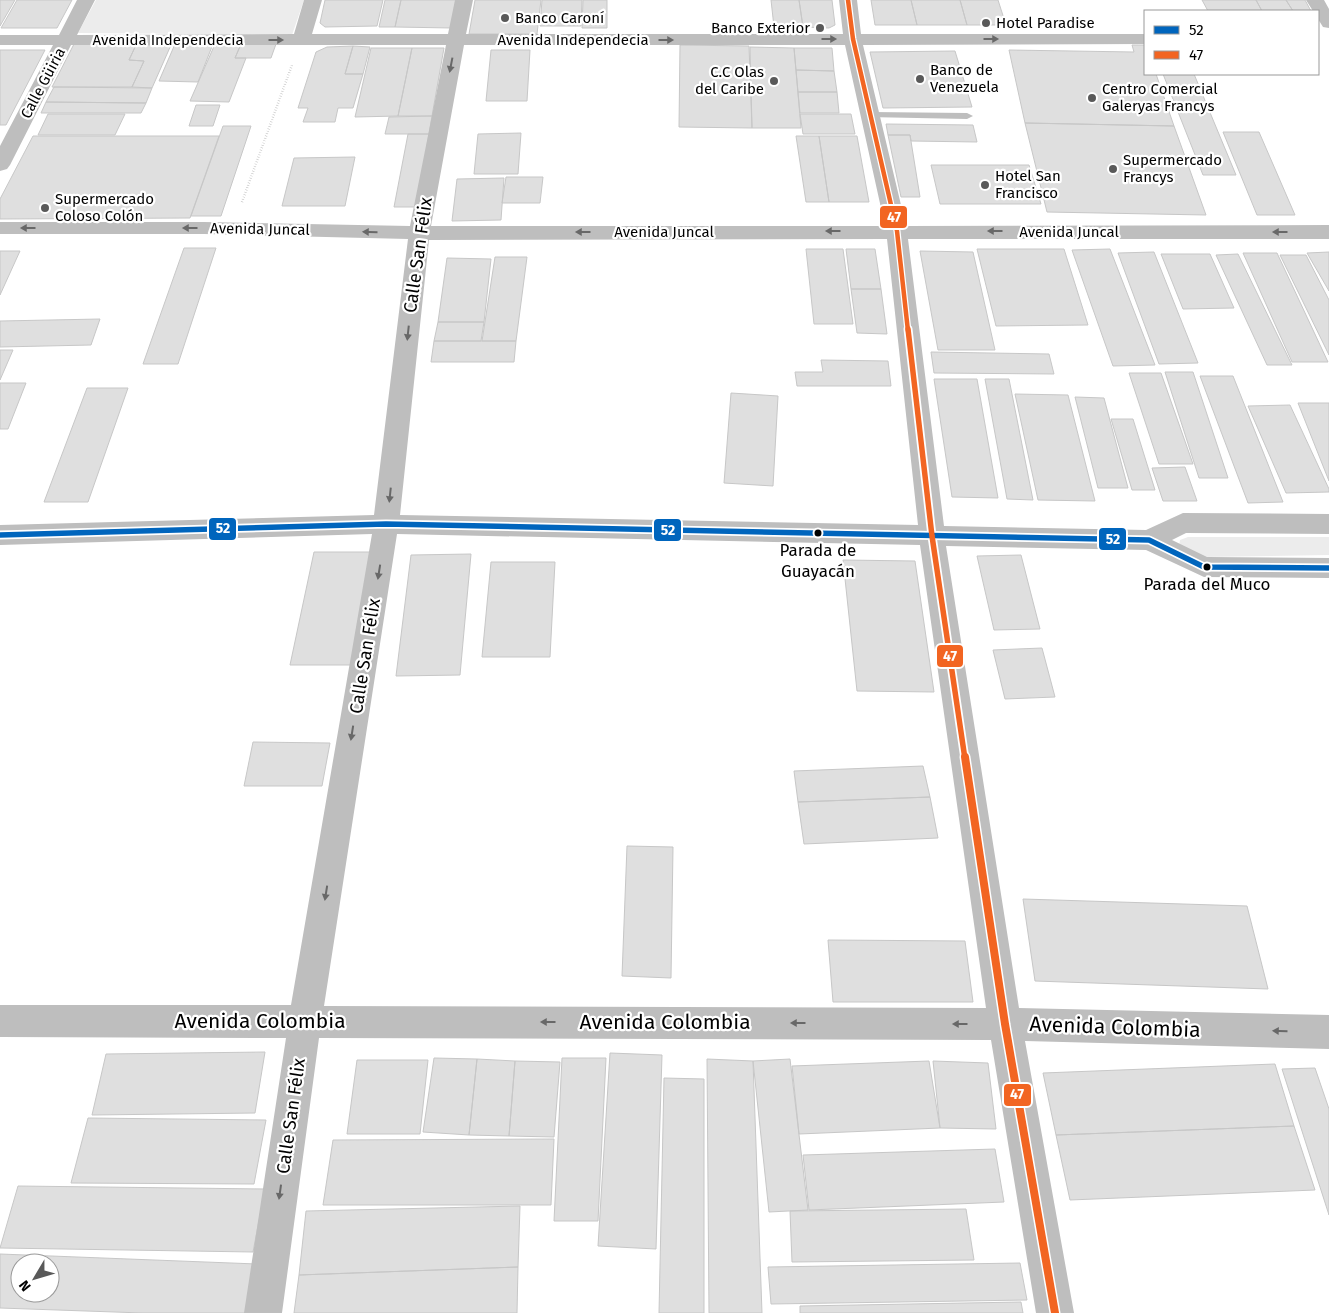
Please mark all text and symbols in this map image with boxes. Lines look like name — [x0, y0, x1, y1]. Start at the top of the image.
place label: Banco Caroní — [515, 9, 604, 27]
legend — [1144, 10, 1319, 75]
marker: Banco Caroní — [499, 12, 511, 24]
place label: Hotel Paradise — [996, 14, 1095, 32]
marker: Hotel Paradise — [980, 17, 992, 29]
place label: Banco Exterior — [711, 19, 810, 37]
text: 52 — [1189, 21, 1204, 39]
marker: Banco Exterior — [814, 22, 826, 34]
street label: Avenida Independecia — [92, 31, 244, 49]
street label: Avenida Independecia — [497, 31, 649, 49]
one-way arrow — [821, 35, 837, 43]
one-way arrow — [983, 35, 999, 43]
one-way arrow — [268, 36, 284, 44]
one-way arrow — [658, 36, 674, 44]
street label: Calle Güiria — [17, 44, 69, 122]
text: 47 — [1189, 46, 1204, 64]
one-way arrow — [447, 57, 455, 73]
place label: Banco de Venezuela — [930, 61, 999, 96]
place label: C.C Olas del Caribe — [695, 63, 764, 98]
marker: Banco de Venezuela — [914, 73, 926, 85]
marker: C.C Olas del Caribe — [768, 75, 780, 87]
place label: Centro Comercial Galeryas Francys — [1102, 80, 1218, 115]
marker: Centro Comercial Galeryas Francys — [1086, 92, 1098, 104]
place label: Supermercado Francys — [1123, 151, 1222, 186]
marker: Supermercado Francys — [1107, 163, 1119, 175]
place label: Hotel San Francisco — [995, 167, 1061, 202]
marker: Hotel San Francisco — [979, 179, 991, 191]
place label: Supermercado Coloso Colón — [55, 190, 154, 225]
street label: Calle San Félix — [399, 195, 437, 314]
marker: Supermercado Coloso Colón — [39, 202, 51, 214]
line badge: 47 — [879, 205, 908, 229]
text: 47 — [887, 209, 901, 226]
street label: Avenida Juncal — [210, 219, 311, 239]
street label: Avenida Juncal — [614, 223, 714, 241]
street label: Avenida Juncal — [1019, 223, 1119, 241]
one-way arrow — [20, 224, 36, 232]
one-way arrow — [182, 224, 198, 232]
one-way arrow — [362, 227, 378, 235]
one-way arrow — [825, 227, 841, 235]
one-way arrow — [987, 227, 1003, 235]
one-way arrow — [575, 228, 591, 236]
one-way arrow — [1272, 228, 1288, 236]
one-way arrow — [404, 326, 412, 342]
one-way arrow — [386, 487, 394, 503]
line badge: 52 — [208, 517, 237, 541]
line badge: 52 — [653, 518, 682, 542]
text: 52 — [216, 520, 230, 537]
text: 52 — [661, 522, 675, 539]
line badge: 52 — [1098, 527, 1127, 551]
marker: Parada de Guayacán — [813, 528, 823, 538]
text: 52 — [1106, 531, 1120, 548]
place label: Parada de Guayacán — [780, 540, 856, 582]
marker: Parada del Muco — [1202, 562, 1212, 572]
one-way arrow — [374, 565, 382, 581]
place label: Parada del Muco — [1143, 574, 1271, 595]
street label: Calle San Félix — [345, 596, 385, 715]
line badge: 47 — [936, 644, 964, 668]
text: 47 — [943, 648, 957, 665]
one-way arrow — [348, 725, 356, 741]
one-way arrow — [322, 885, 330, 901]
street label: Avenida Colombia — [174, 1008, 346, 1034]
street label: Avenida Colombia — [579, 1009, 751, 1035]
street label: Avenida Colombia — [1029, 1011, 1201, 1043]
one-way arrow — [540, 1018, 556, 1026]
one-way arrow — [790, 1019, 806, 1027]
one-way arrow — [952, 1019, 968, 1027]
one-way arrow — [1272, 1027, 1288, 1035]
street label: Calle San Félix — [272, 1056, 310, 1175]
line badge: 47 — [1003, 1083, 1032, 1107]
text: 47 — [1010, 1086, 1024, 1103]
one-way arrow — [276, 1184, 284, 1200]
north arrow — [10, 1253, 60, 1303]
text: N — [16, 1277, 35, 1295]

